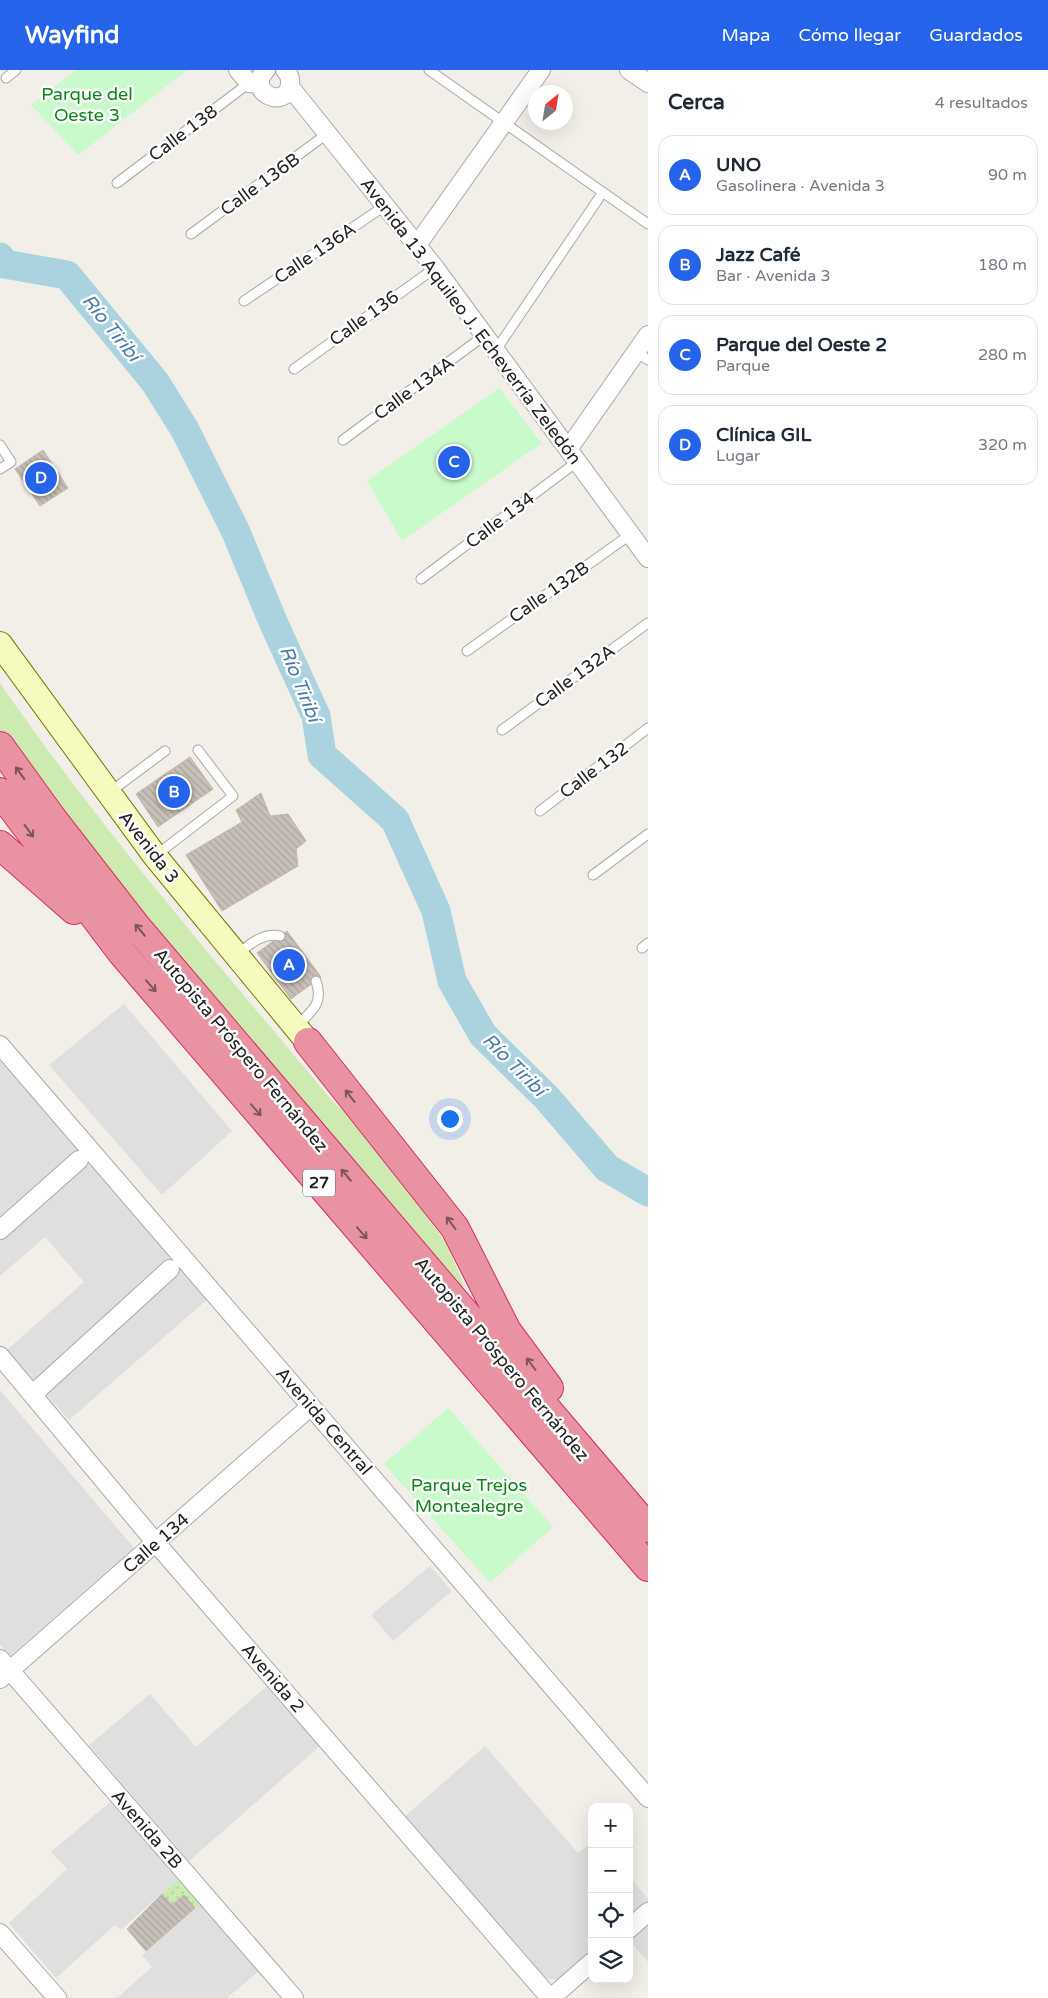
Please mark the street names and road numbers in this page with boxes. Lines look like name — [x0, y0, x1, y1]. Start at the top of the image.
street label: Calle 138 — [144, 100, 222, 166]
street label: Calle 136B — [216, 148, 304, 220]
street label: Avenida 13 Aquileo J. Echeverría Zeledón — [356, 173, 586, 469]
street label: Calle 136A — [270, 218, 360, 288]
street label: Calle 136 — [325, 285, 403, 351]
street label: Calle 134A — [370, 352, 458, 424]
street label: Calle 134 — [461, 487, 539, 553]
street label: Calle 132B — [505, 556, 593, 628]
street label: Calle 132A — [531, 640, 619, 712]
street label: Calle 132 — [555, 737, 633, 803]
street label: Avenida 3 — [114, 807, 184, 887]
street label: Autopista Próspero Fernández — [149, 944, 333, 1156]
road number: 27 — [303, 1170, 335, 1196]
street label: Autopista Próspero Fernández — [410, 1252, 594, 1466]
street label: Avenida Central — [271, 1363, 377, 1479]
street label: Calle 134 — [118, 1508, 194, 1578]
street label: Avenida 2 — [237, 1639, 309, 1717]
street label: Avenida 2B — [107, 1785, 187, 1873]

